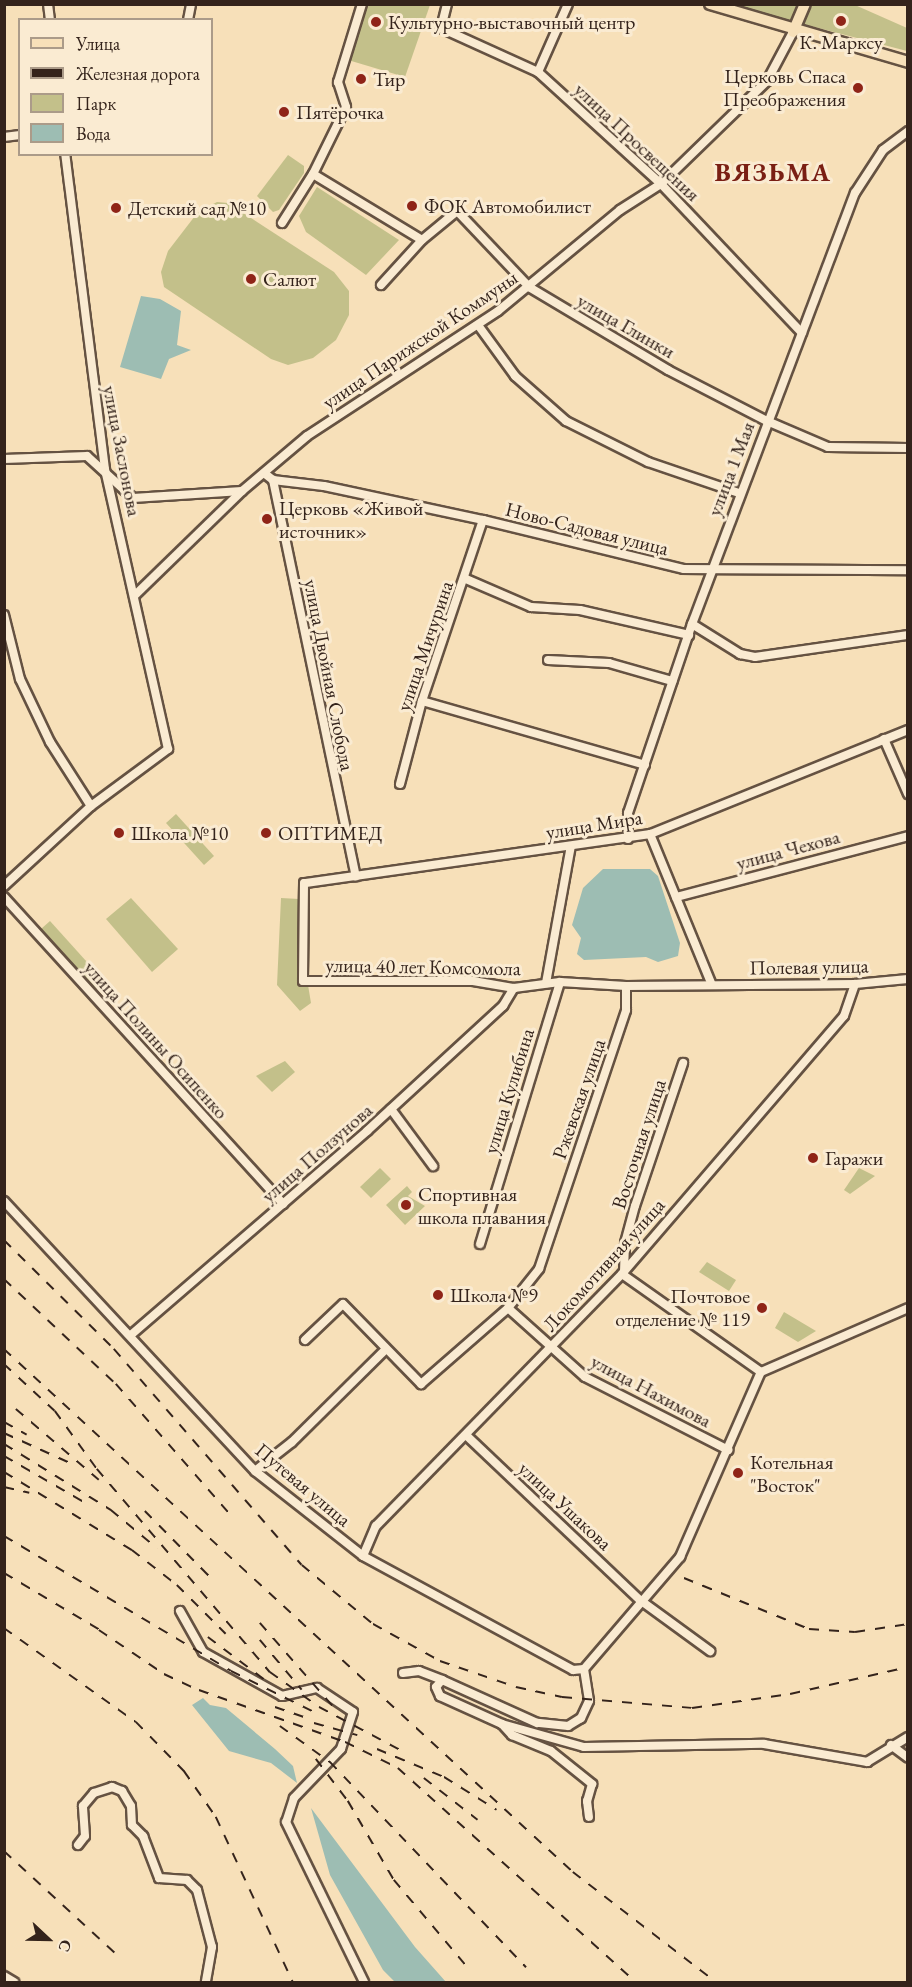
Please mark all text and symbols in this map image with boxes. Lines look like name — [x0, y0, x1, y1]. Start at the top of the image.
place label: Культурно-выставочный центр — [388, 10, 635, 34]
marker: К. Марксу — [834, 14, 848, 28]
marker: Культурно-выставочный центр — [369, 15, 383, 29]
legend — [18, 18, 213, 156]
place label: К. Марксу — [799, 30, 883, 54]
text: Улица — [76, 32, 120, 55]
text: Железная дорога — [76, 62, 200, 85]
place label: Церковь Спаса Преображения — [723, 64, 846, 111]
place label: Тир — [373, 67, 405, 91]
marker: Тир — [354, 72, 368, 86]
street label: улица Просвещения — [569, 78, 705, 206]
marker: Церковь Спаса Преображения — [851, 81, 865, 95]
text: Парк — [76, 92, 116, 115]
place label: Пятёрочка — [296, 100, 384, 124]
marker: Пятёрочка — [277, 105, 291, 119]
text: Вода — [76, 122, 110, 145]
district label: ВЯЗЬМА — [715, 157, 831, 189]
place label: ФОК Автомобилист — [424, 194, 591, 218]
place label: Детский сад №10 — [128, 196, 266, 220]
marker: ФОК Автомобилист — [405, 199, 419, 213]
marker: Детский сад №10 — [109, 201, 123, 215]
street label: улица Парижской Коммуны — [318, 266, 522, 414]
place label: Салют — [263, 267, 316, 291]
marker: Салют — [244, 272, 258, 286]
street label: улица Глинки — [573, 288, 679, 364]
street label: улица Заслонова — [98, 384, 146, 518]
street label: улица 1 Мая — [702, 419, 760, 519]
place label: Церковь «Живой источник» — [279, 496, 423, 543]
street label: Ново-Садовая улица — [503, 497, 671, 561]
marker: Церковь «Живой источник» — [260, 512, 274, 526]
street label: улица Двойная Слобода — [299, 577, 359, 773]
street label: улица Мичурина — [391, 578, 459, 714]
street label: улица Мира — [544, 806, 644, 844]
place label: Школа №10 — [131, 821, 228, 845]
place label: ОПТИМЕД — [278, 821, 383, 845]
street label: улица Чехова — [734, 825, 842, 875]
marker: Школа №10 — [112, 826, 126, 840]
marker: ОПТИМЕД — [259, 826, 273, 840]
street label: улица 40 лет Комсомола — [325, 953, 521, 981]
street label: Полевая улица — [749, 954, 869, 980]
street label: улица Полины Осипенко — [79, 956, 233, 1124]
street label: улица Кулибина — [479, 1025, 539, 1157]
street label: Ржевская улица — [547, 1036, 611, 1162]
street label: Восточная улица — [607, 1076, 671, 1212]
street label: улица Ползунова — [257, 1098, 377, 1208]
place label: Гаражи — [825, 1146, 883, 1170]
marker: Гаражи — [806, 1151, 820, 1165]
place label: Спортивная школа плавания — [418, 1182, 546, 1229]
street label: Локомотивная улица — [538, 1194, 670, 1336]
marker: Спортивная школа плавания — [399, 1198, 413, 1212]
place label: Школа №9 — [450, 1283, 538, 1307]
place label: Почтовое отделение № 119 — [615, 1284, 750, 1331]
marker: Школа №9 — [431, 1288, 445, 1302]
marker: Почтовое отделение № 119 — [755, 1301, 769, 1315]
street label: улица Нахимова — [587, 1349, 715, 1433]
street label: Путевая улица — [250, 1438, 356, 1532]
place label: Котельная "Восток" — [750, 1450, 833, 1497]
street label: улица Ушакова — [513, 1457, 617, 1555]
marker: Котельная "Восток" — [731, 1466, 745, 1480]
north arrow — [18, 1909, 78, 1969]
text: С — [53, 1937, 77, 1955]

